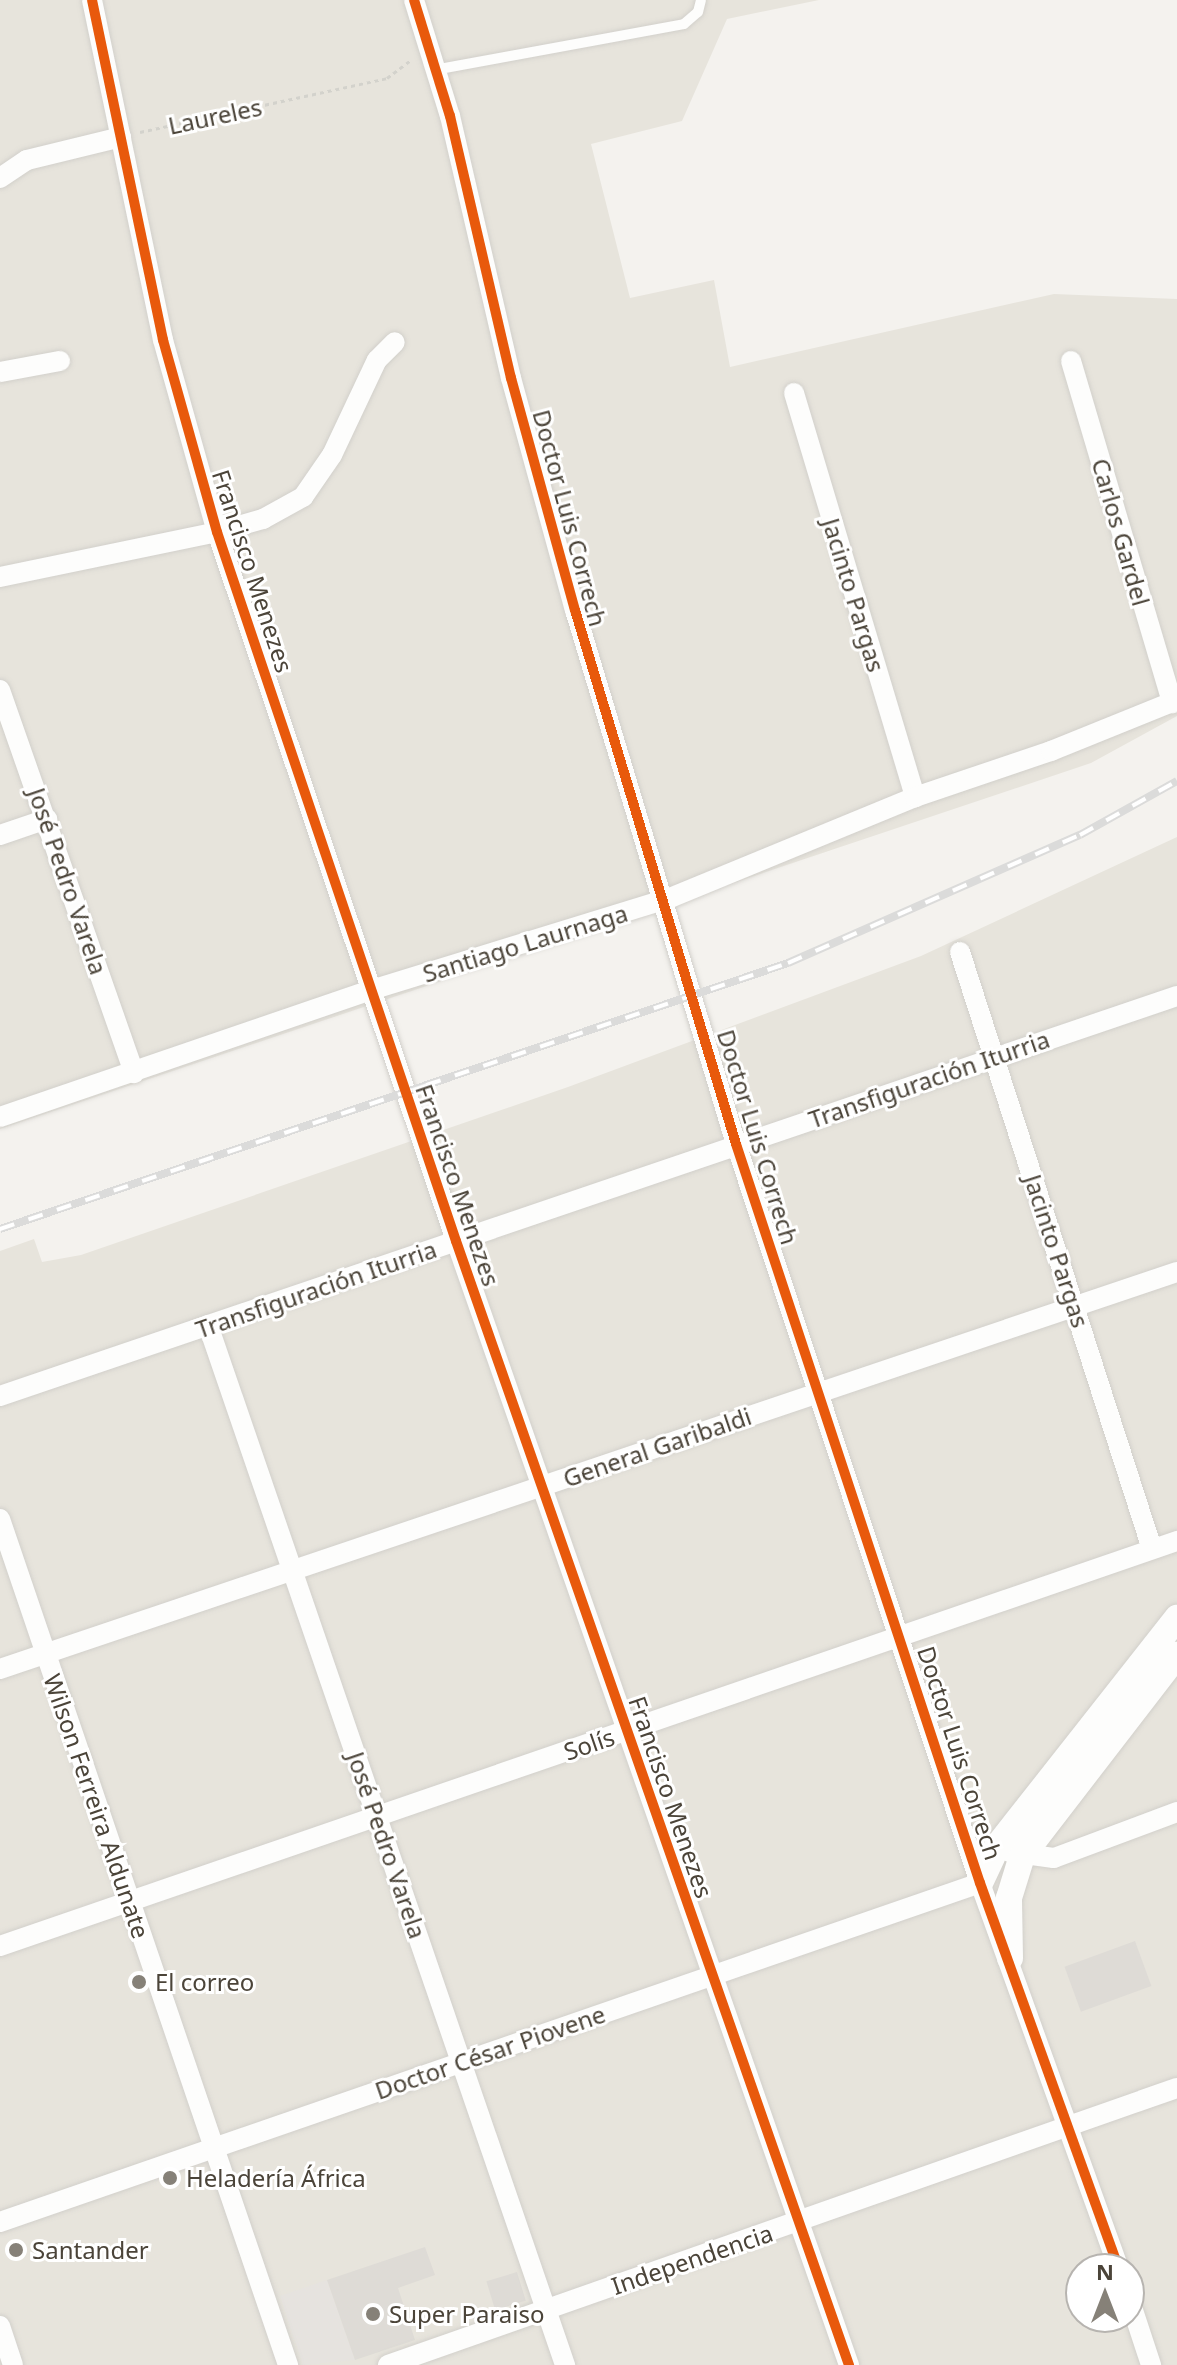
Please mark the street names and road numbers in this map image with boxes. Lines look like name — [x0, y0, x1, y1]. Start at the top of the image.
street label: Laureles — [166, 92, 264, 140]
street label: Doctor Luis Correch — [527, 406, 613, 630]
street label: Carlos Gardel — [1086, 455, 1156, 609]
street label: Francisco Menezes — [207, 466, 299, 676]
street label: Jacinto Pargas — [817, 515, 891, 675]
street label: José Pedro Varela — [23, 784, 113, 978]
street label: Santiago Laurnaga — [419, 898, 631, 988]
street label: Transfiguración Iturria — [805, 1024, 1053, 1134]
street label: Doctor Luis Correch — [712, 1026, 804, 1248]
street label: Francisco Menezes — [410, 1080, 506, 1290]
street label: Jacinto Pargas — [1019, 1171, 1095, 1331]
street label: Transfiguración Iturria — [192, 1234, 440, 1344]
street label: General Garibaldi — [559, 1401, 755, 1493]
street label: Doctor Luis Correch — [912, 1642, 1008, 1864]
street label: Wilson Ferreira Aldunate — [38, 1670, 156, 1942]
street label: Francisco Menezes — [623, 1692, 719, 1902]
street label: Solís — [560, 1722, 618, 1766]
street label: José Pedro Varela — [342, 1748, 432, 1942]
street label: Doctor César Piovene — [371, 1999, 609, 2105]
street label: Independencia — [608, 2218, 776, 2300]

